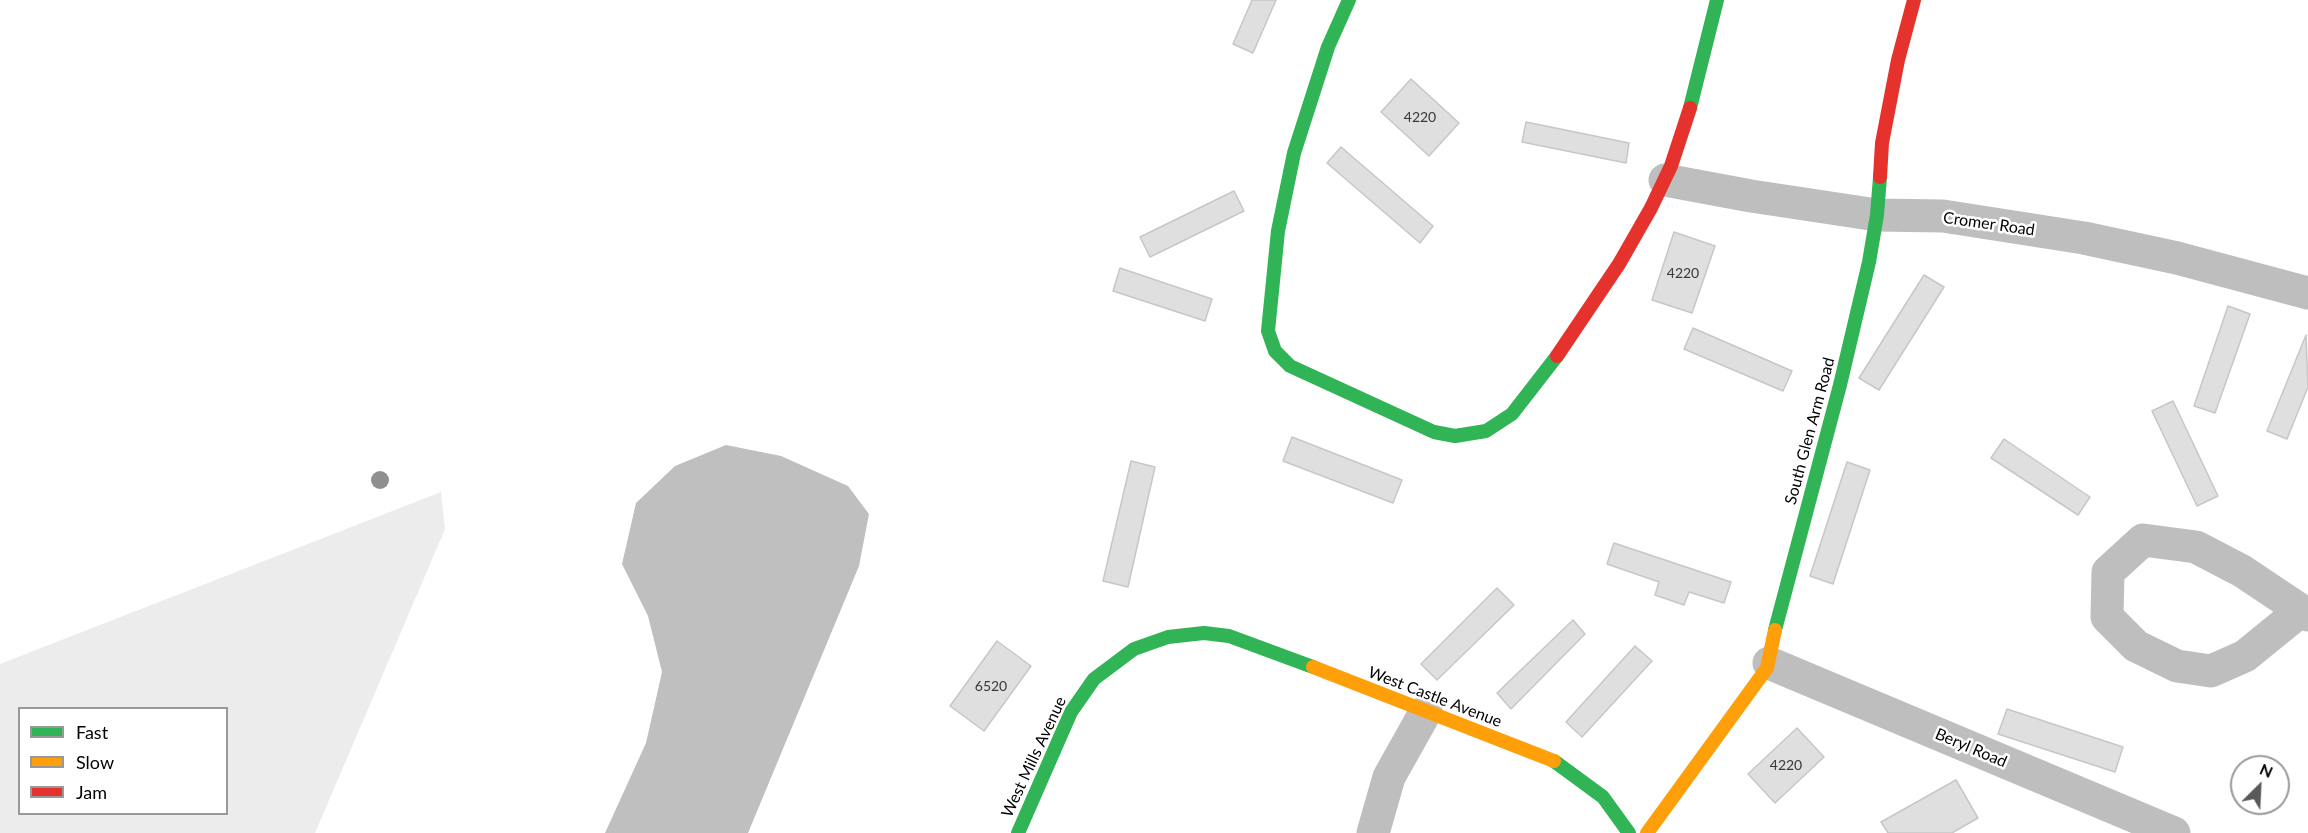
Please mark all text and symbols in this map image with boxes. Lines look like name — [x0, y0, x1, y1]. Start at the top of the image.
house number: 4220 — [1404, 109, 1436, 125]
street label: Cromer Road — [1942, 208, 2036, 240]
house number: 4220 — [1667, 265, 1699, 281]
street label: South Glen Arm Road — [1781, 355, 1839, 507]
street label: West Castle Avenue — [1366, 663, 1504, 731]
house number: 6520 — [975, 678, 1007, 694]
street label: West Mills Avenue — [998, 694, 1070, 820]
legend — [18, 707, 228, 815]
text: Fast — [76, 721, 108, 743]
street label: Beryl Road — [1932, 724, 2010, 772]
text: Slow — [76, 751, 114, 773]
north arrow — [2230, 755, 2290, 815]
house number: 4220 — [1770, 757, 1802, 773]
text: N — [2257, 759, 2276, 781]
text: Jam — [76, 781, 107, 803]

